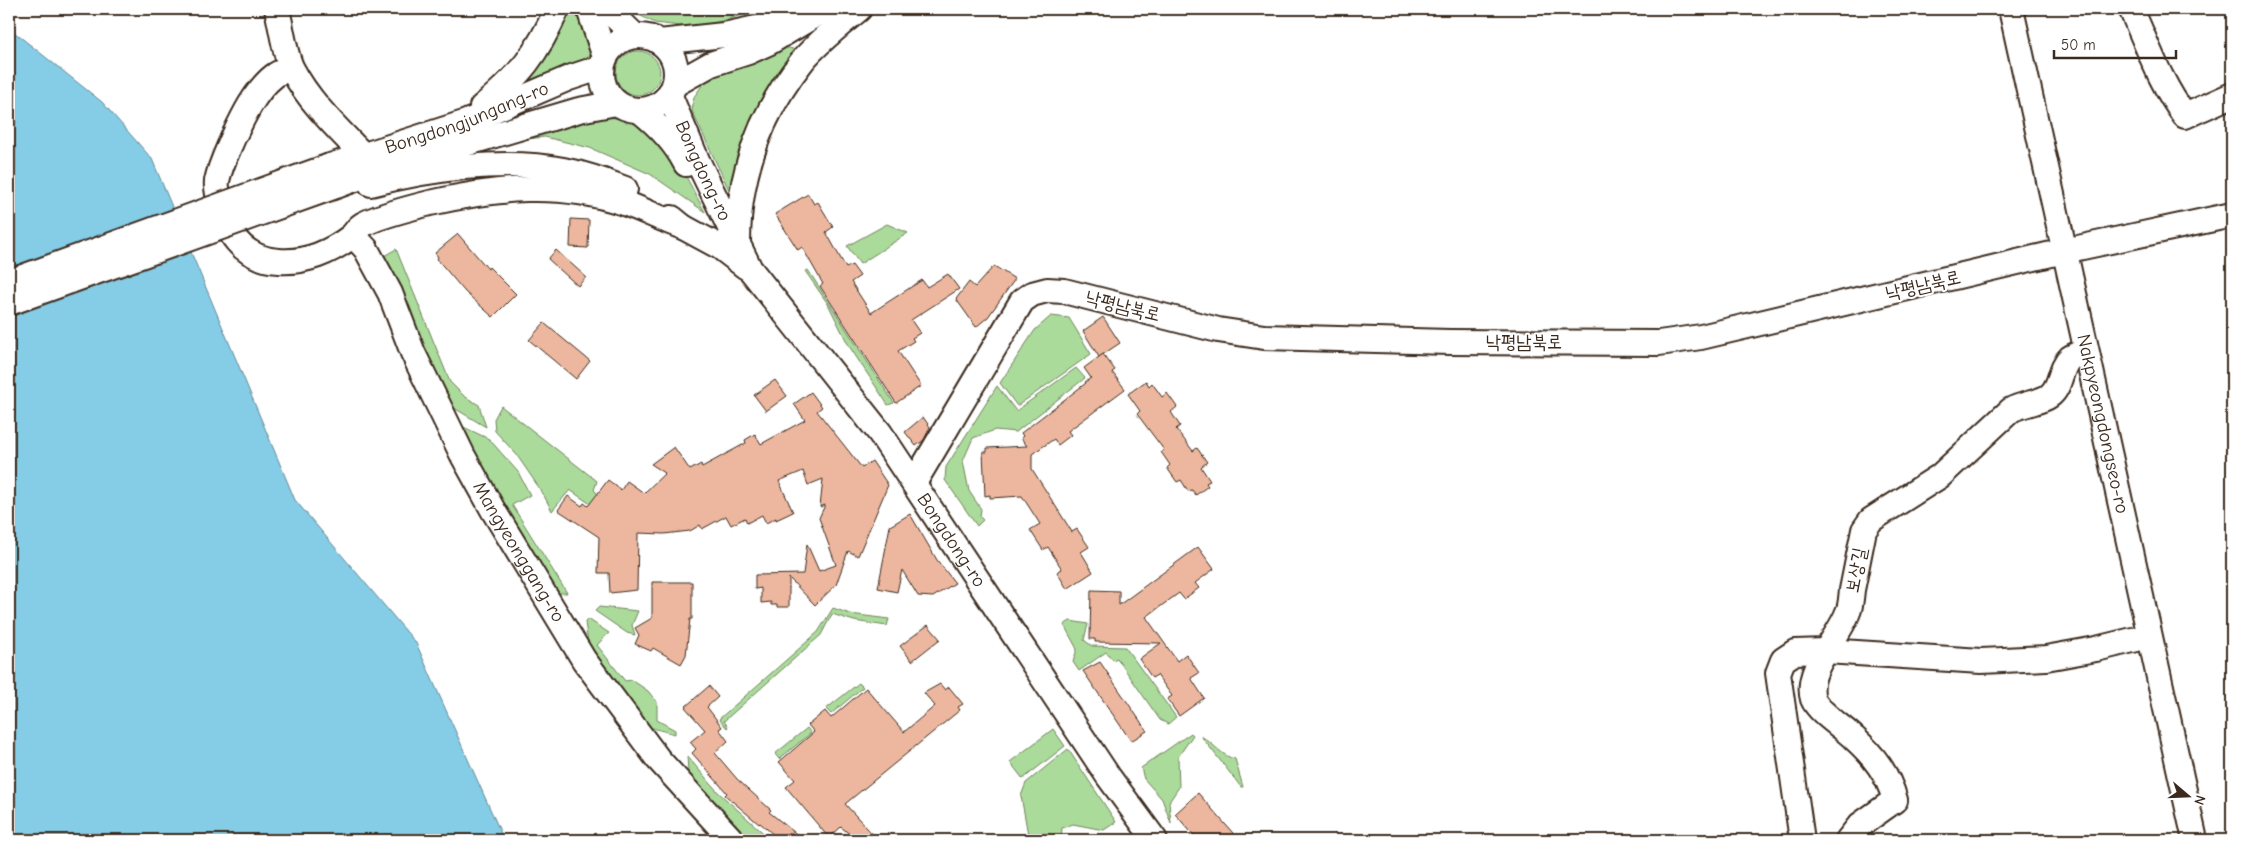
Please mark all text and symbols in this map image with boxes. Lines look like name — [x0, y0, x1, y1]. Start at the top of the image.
scale bar — [2054, 28, 2176, 60]
text: 50 m — [2061, 36, 2096, 54]
street label: Bongdongjungang-ro — [382, 77, 552, 159]
street label: Bongdong-ro — [671, 117, 736, 224]
street label: 낙평남북로 — [1883, 266, 1963, 304]
street label: 낙평남북로 — [1083, 286, 1163, 326]
street label: 낙평남북로 — [1486, 331, 1562, 353]
street label: Nakpyeongdongseo-ro — [2072, 332, 2133, 516]
street label: Mangyeonggang-ro — [468, 478, 569, 626]
street label: Bongdong-ro — [912, 489, 990, 591]
street label: 보상길 — [1841, 545, 1871, 595]
north arrow — [2164, 772, 2214, 822]
text: N — [2190, 793, 2209, 807]

